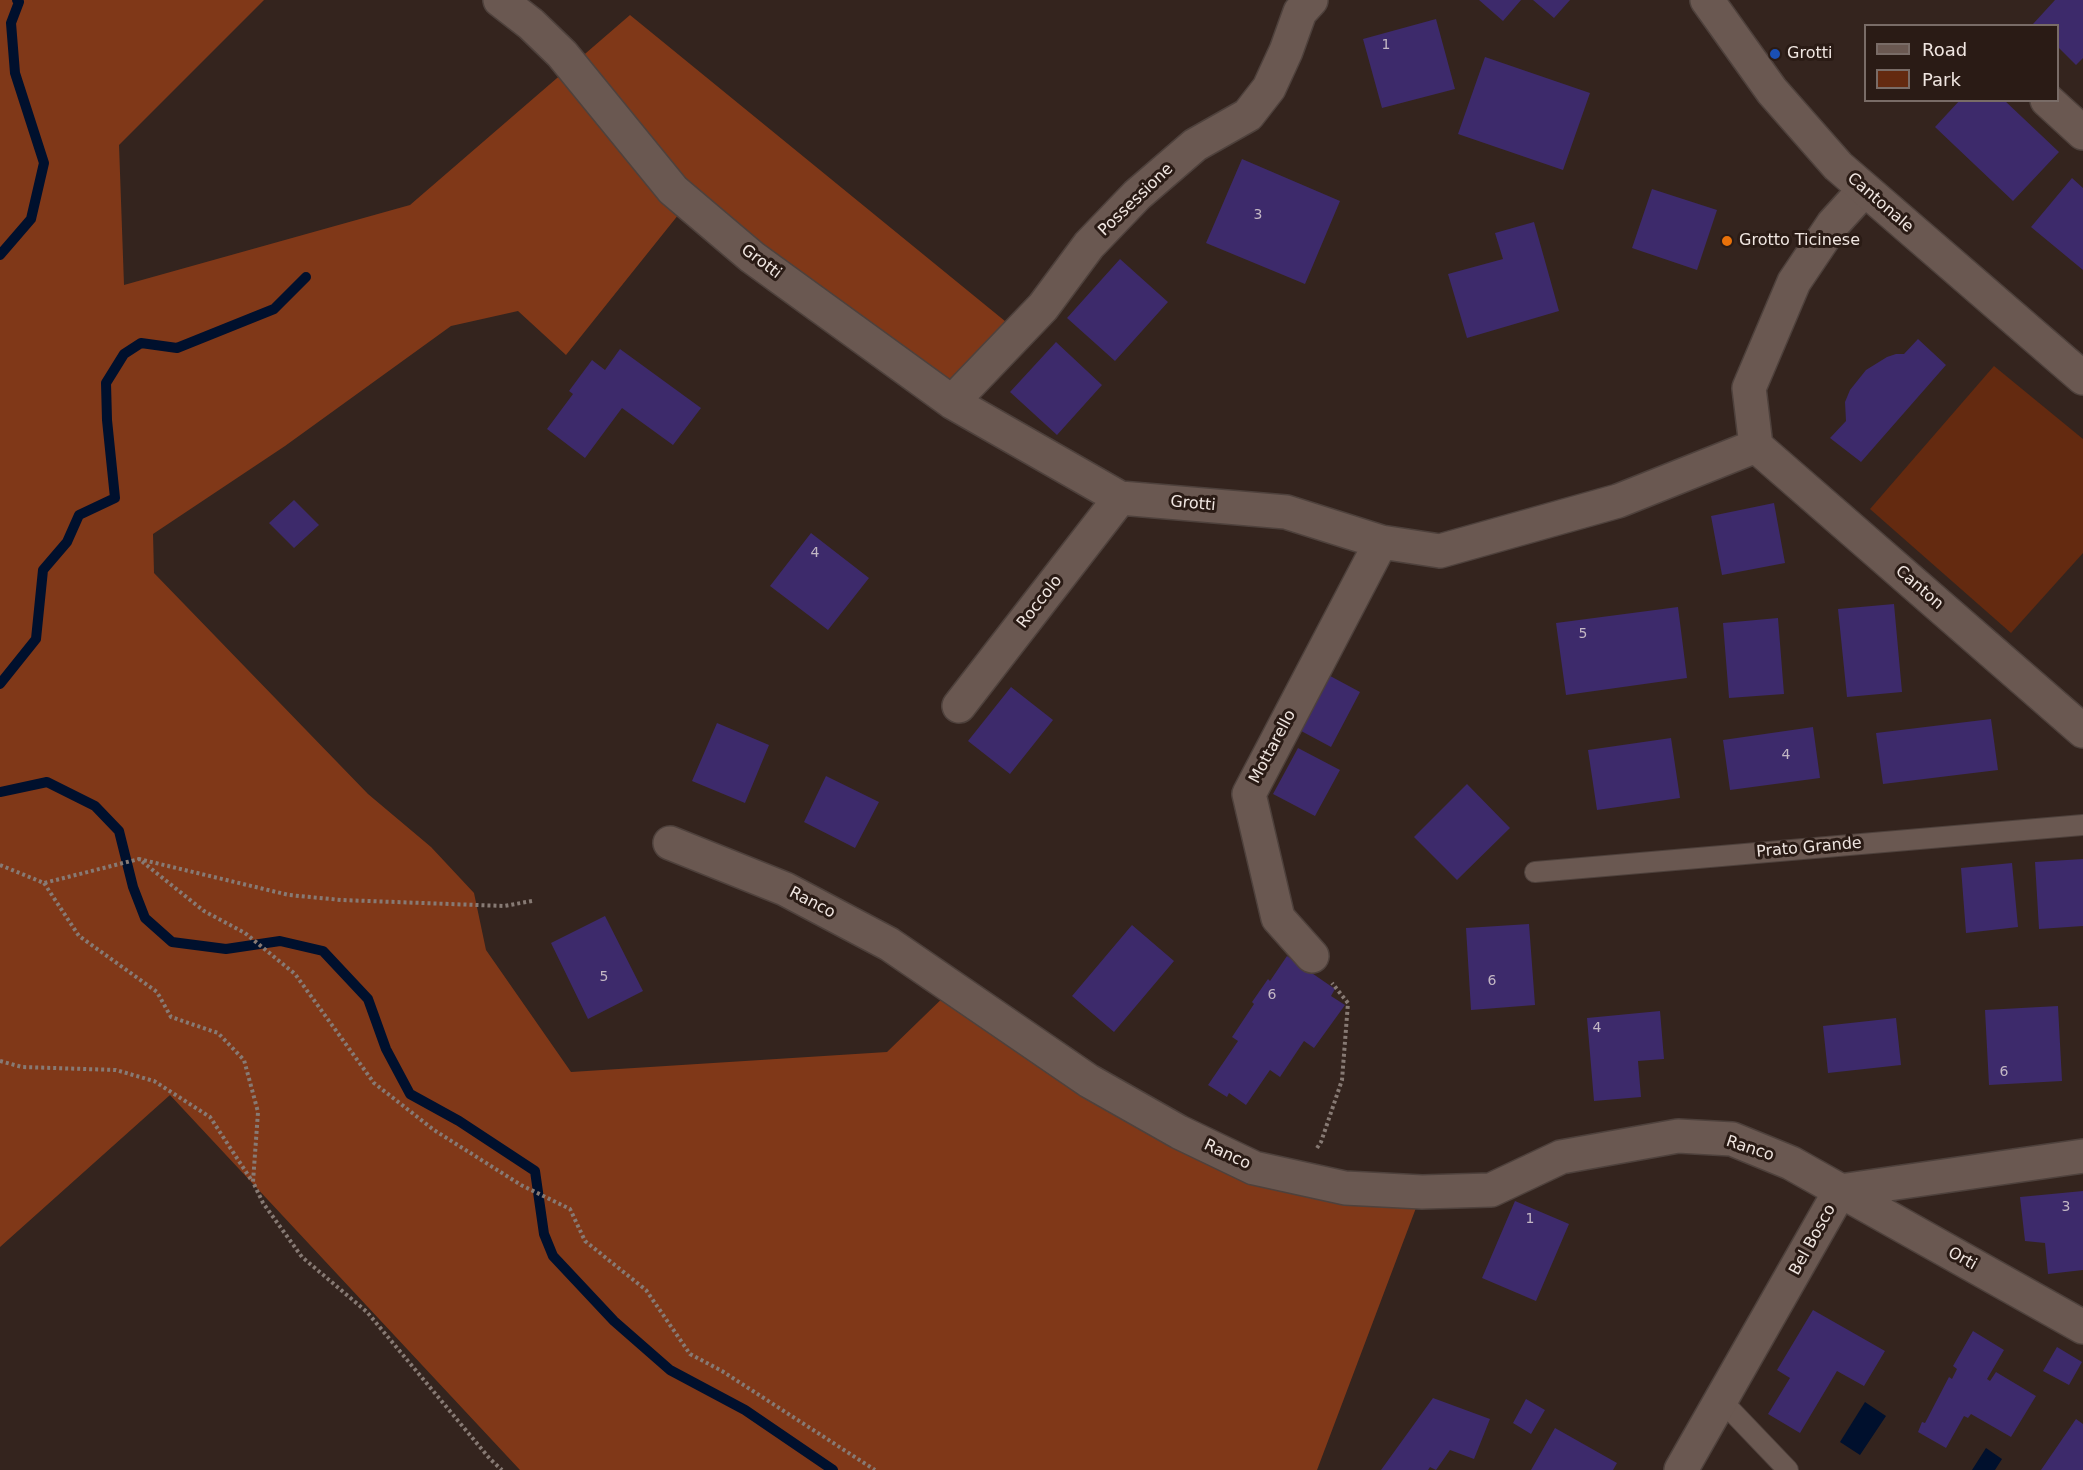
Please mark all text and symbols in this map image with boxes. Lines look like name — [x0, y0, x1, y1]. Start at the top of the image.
legend — [1864, 24, 2059, 102]
house number: 1 — [1382, 37, 1390, 53]
text: Road — [1922, 39, 1967, 60]
place label: Grotti — [1787, 44, 1832, 64]
marker: Grotti — [1768, 47, 1782, 61]
text: Park — [1922, 69, 1961, 90]
street label: Possessione — [1095, 160, 1177, 240]
street label: Cantonale — [1843, 169, 1917, 237]
house number: 3 — [1254, 207, 1262, 223]
place label: Grotto Ticinese — [1739, 231, 1860, 251]
marker: Grotto Ticinese — [1720, 234, 1734, 248]
street label: Grotti — [737, 241, 785, 283]
street label: Grotti — [1170, 492, 1216, 516]
house number: 4 — [811, 545, 819, 561]
street label: Canton — [1891, 562, 1947, 614]
street label: Roccolo — [1013, 572, 1067, 632]
house number: 5 — [1579, 626, 1587, 642]
street label: Mottarello — [1246, 707, 1300, 787]
house number: 4 — [1782, 747, 1790, 763]
street label: Prato Grande — [1755, 834, 1863, 862]
street label: Ranco — [786, 883, 838, 923]
house number: 5 — [600, 969, 608, 985]
house number: 6 — [1488, 973, 1496, 989]
house number: 6 — [1268, 987, 1276, 1003]
house number: 4 — [1593, 1020, 1601, 1036]
house number: 6 — [2000, 1064, 2008, 1080]
street label: Ranco — [1724, 1132, 1776, 1166]
street label: Ranco — [1201, 1136, 1253, 1174]
house number: 3 — [2062, 1199, 2070, 1215]
street label: Bel Bosco — [1786, 1201, 1840, 1279]
house number: 1 — [1526, 1211, 1534, 1227]
street label: Orti — [1944, 1243, 1980, 1275]

